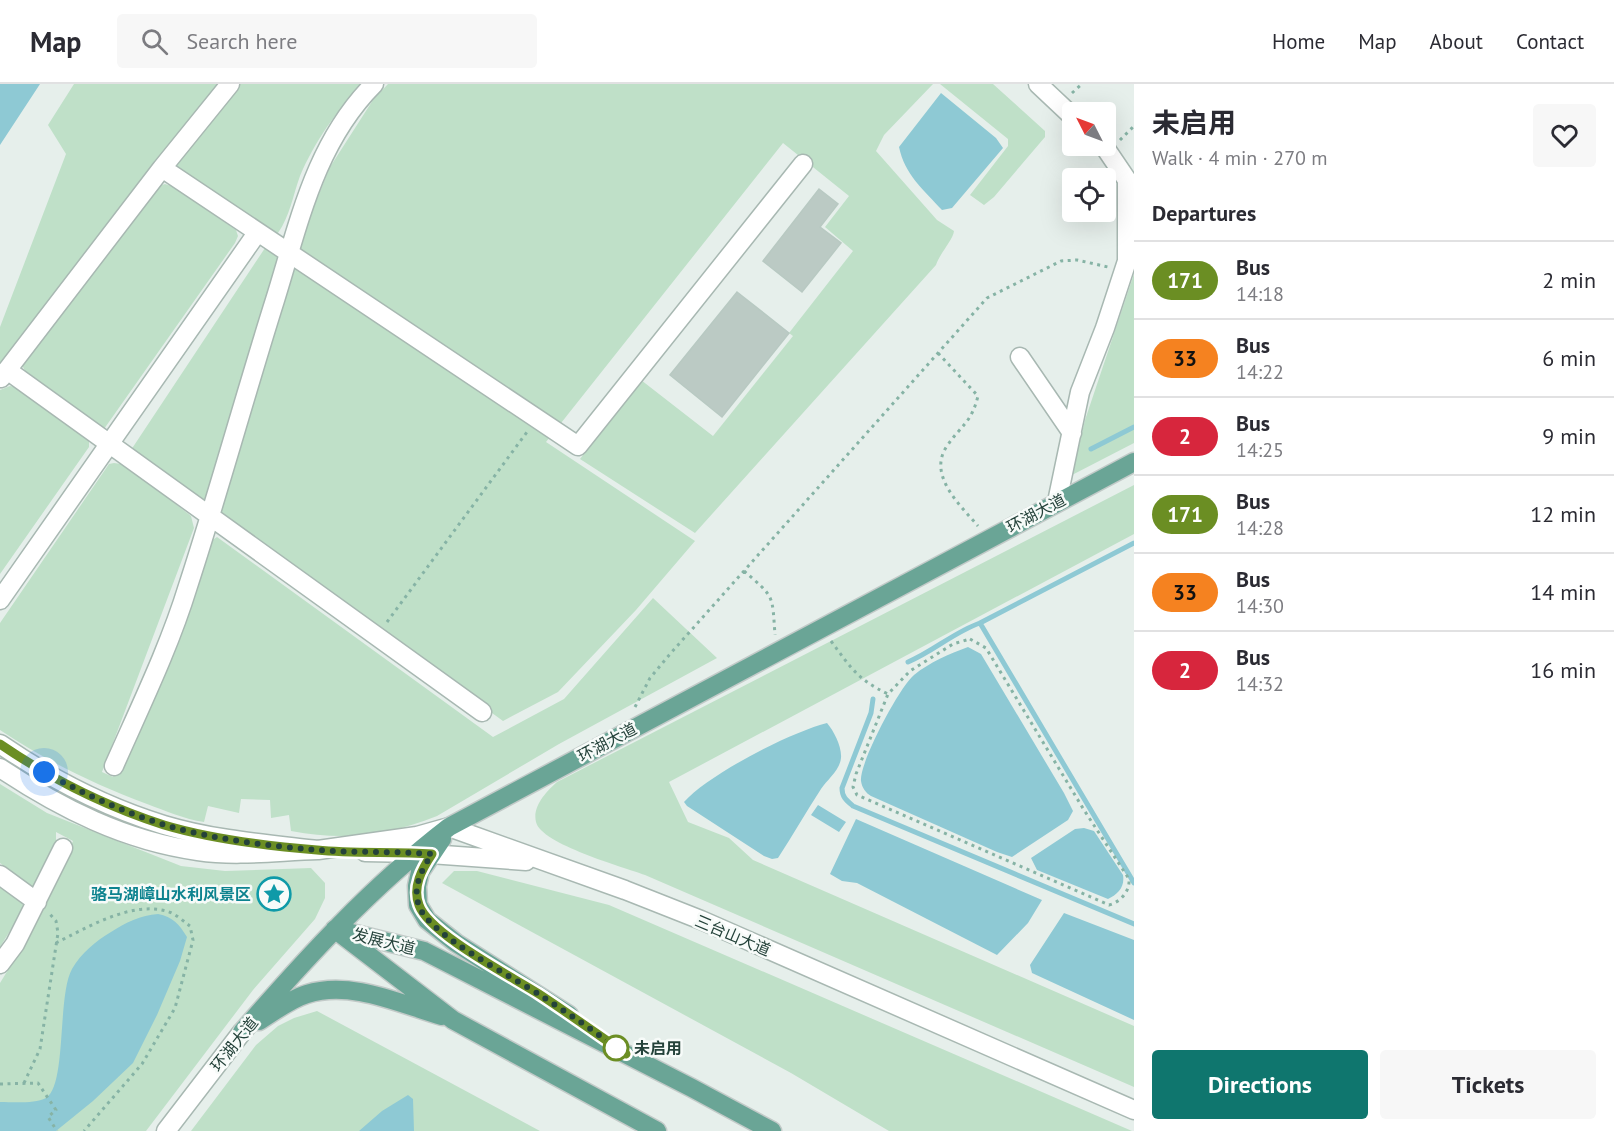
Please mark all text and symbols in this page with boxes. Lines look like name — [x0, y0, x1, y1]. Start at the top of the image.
search box — [117, 14, 537, 68]
text: Map — [30, 23, 81, 60]
icon: search — [138, 25, 171, 58]
text: Search here — [186, 27, 297, 55]
text: Home — [1272, 28, 1325, 55]
text: Map — [1358, 28, 1397, 55]
text: About — [1430, 28, 1483, 55]
text: Contact — [1516, 28, 1584, 55]
north arrow — [1062, 102, 1116, 156]
map controls — [1062, 102, 1116, 222]
text: 未启用 — [1152, 104, 1236, 141]
button: heart — [1533, 104, 1596, 167]
text: Walk · 4 min · 270 m — [1152, 145, 1328, 171]
button: locate — [1062, 168, 1116, 222]
text: Departures — [1152, 199, 1256, 227]
text: Bus — [1236, 253, 1270, 281]
text: 2 min — [1542, 266, 1596, 294]
text: 171 — [1167, 267, 1203, 294]
text: 14:18 — [1236, 281, 1284, 307]
text: Bus — [1236, 331, 1270, 359]
text: 6 min — [1542, 344, 1596, 372]
text: 33 — [1173, 345, 1197, 372]
text: 14:22 — [1236, 359, 1284, 385]
text: Bus — [1236, 409, 1270, 437]
text: 9 min — [1542, 422, 1596, 450]
text: 2 — [1179, 423, 1191, 450]
text: 14:25 — [1236, 437, 1284, 463]
text: Bus — [1236, 487, 1270, 515]
street label: 环湖大道 — [1003, 489, 1069, 537]
text: 12 min — [1530, 500, 1596, 528]
text: 171 — [1167, 501, 1203, 528]
text: 14:28 — [1236, 515, 1284, 541]
text: Bus — [1236, 565, 1270, 593]
text: 14 min — [1530, 578, 1596, 606]
text: 33 — [1173, 579, 1197, 606]
text: 14:30 — [1236, 593, 1284, 619]
text: Bus — [1236, 643, 1270, 671]
text: 16 min — [1530, 656, 1596, 684]
text: 2 — [1179, 657, 1191, 684]
text: 14:32 — [1236, 671, 1284, 697]
street label: 环湖大道 — [574, 718, 640, 766]
your location — [29, 757, 59, 787]
place icon: 骆马湖嶂山水利风景区 — [256, 876, 292, 912]
place label: 骆马湖嶂山水利风景区 — [91, 884, 251, 904]
street label: 三台山大道 — [692, 910, 774, 960]
street label: 发展大道 — [351, 924, 417, 958]
street label: 环湖大道 — [206, 1013, 262, 1075]
marker: 未启用 — [603, 1035, 629, 1061]
place label: 未启用 — [634, 1038, 682, 1058]
button: Directions — [1152, 1050, 1368, 1119]
button: Tickets — [1380, 1050, 1596, 1119]

